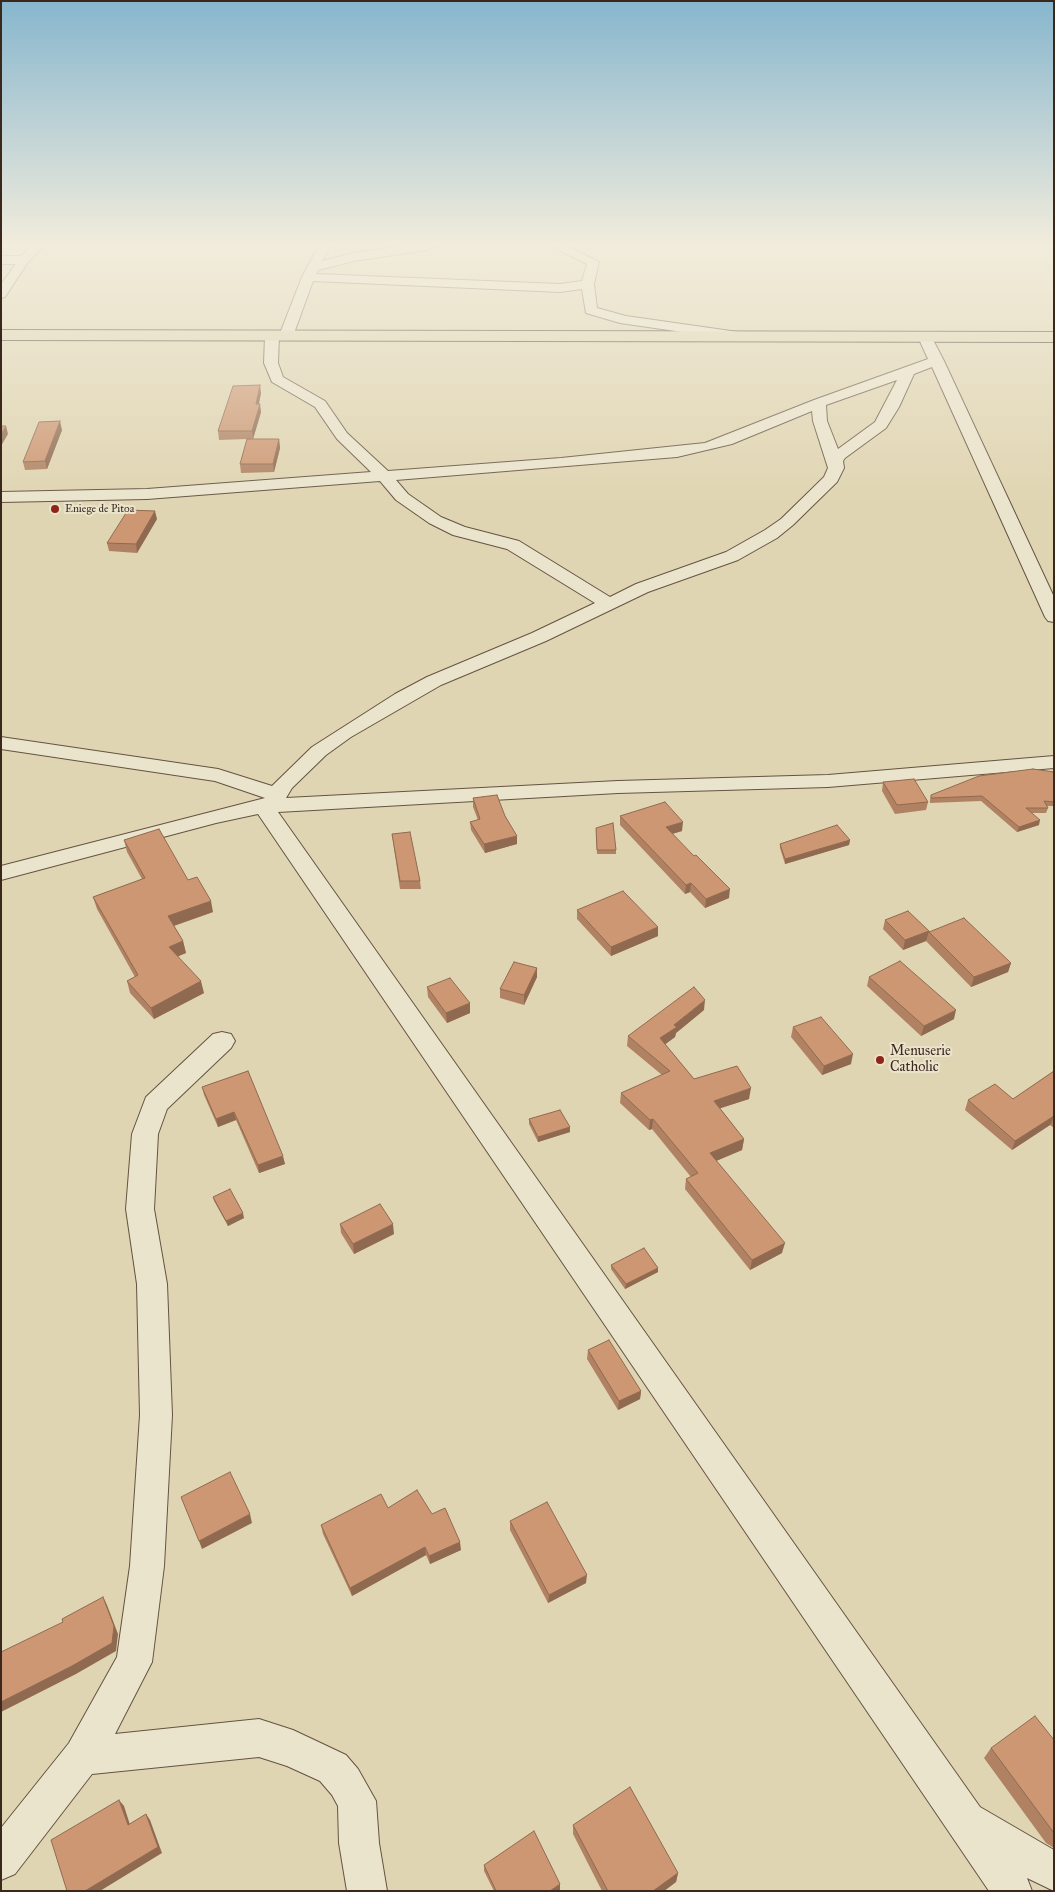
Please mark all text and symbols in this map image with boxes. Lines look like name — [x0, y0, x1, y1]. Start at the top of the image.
place label: Eniege de Pitoa — [65, 502, 134, 516]
marker: Eniege de Pitoa — [49, 503, 61, 515]
place label: Menuserie Catholic — [890, 1044, 951, 1076]
marker: Menuserie Catholic — [874, 1054, 886, 1066]

